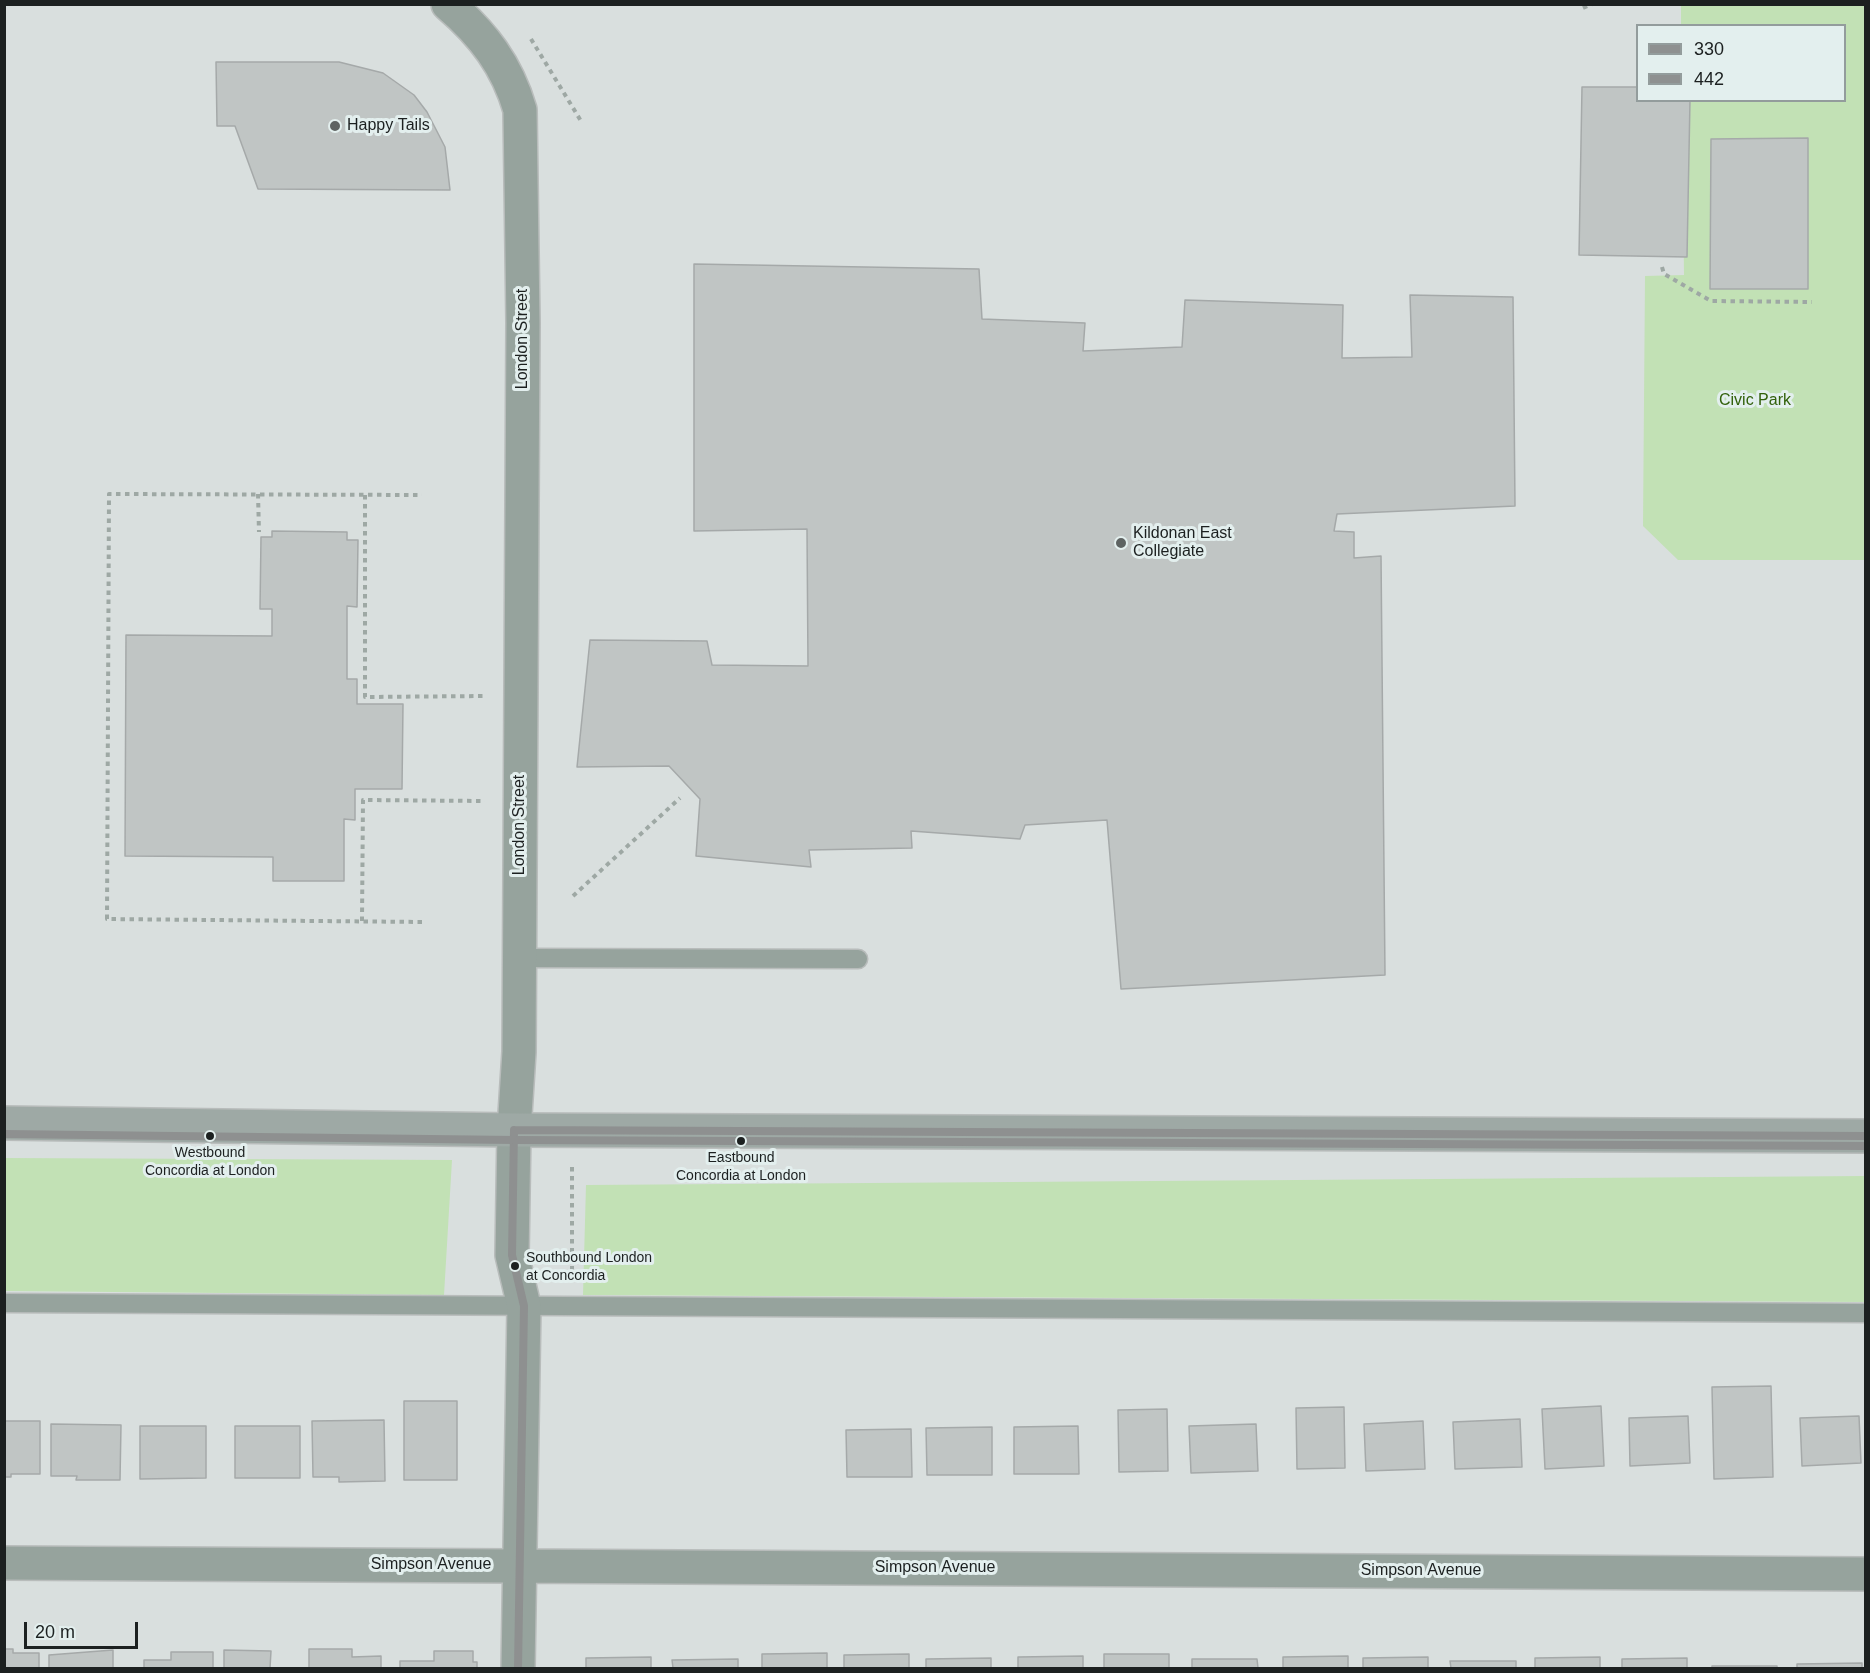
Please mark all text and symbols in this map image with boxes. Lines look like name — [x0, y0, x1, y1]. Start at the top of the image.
legend — [1636, 24, 1846, 102]
text: 330 — [1694, 39, 1724, 59]
text: 442 — [1694, 69, 1724, 89]
place label: Happy Tails — [347, 116, 430, 136]
marker: Happy Tails — [328, 119, 342, 133]
street label: London Street — [513, 289, 533, 389]
park label: Civic Park — [1719, 391, 1791, 411]
place label: Kildonan East Collegiate — [1133, 524, 1232, 562]
marker: Kildonan East Collegiate — [1114, 536, 1128, 550]
street label: London Street — [510, 775, 530, 875]
marker: Westbound Concordia at London — [204, 1130, 216, 1142]
marker: Eastbound Concordia at London — [735, 1135, 747, 1147]
place label: Westbound Concordia at London — [145, 1145, 275, 1178]
place label: Eastbound Concordia at London — [676, 1150, 806, 1182]
place label: Southbound London at Concordia — [526, 1250, 652, 1282]
marker: Southbound London at Concordia — [509, 1260, 521, 1272]
street label: Simpson Avenue — [371, 1555, 491, 1575]
street label: Simpson Avenue — [875, 1558, 995, 1578]
street label: Simpson Avenue — [1361, 1561, 1481, 1581]
scale bar — [27, 1610, 141, 1648]
text: 20 m — [35, 1622, 75, 1642]

